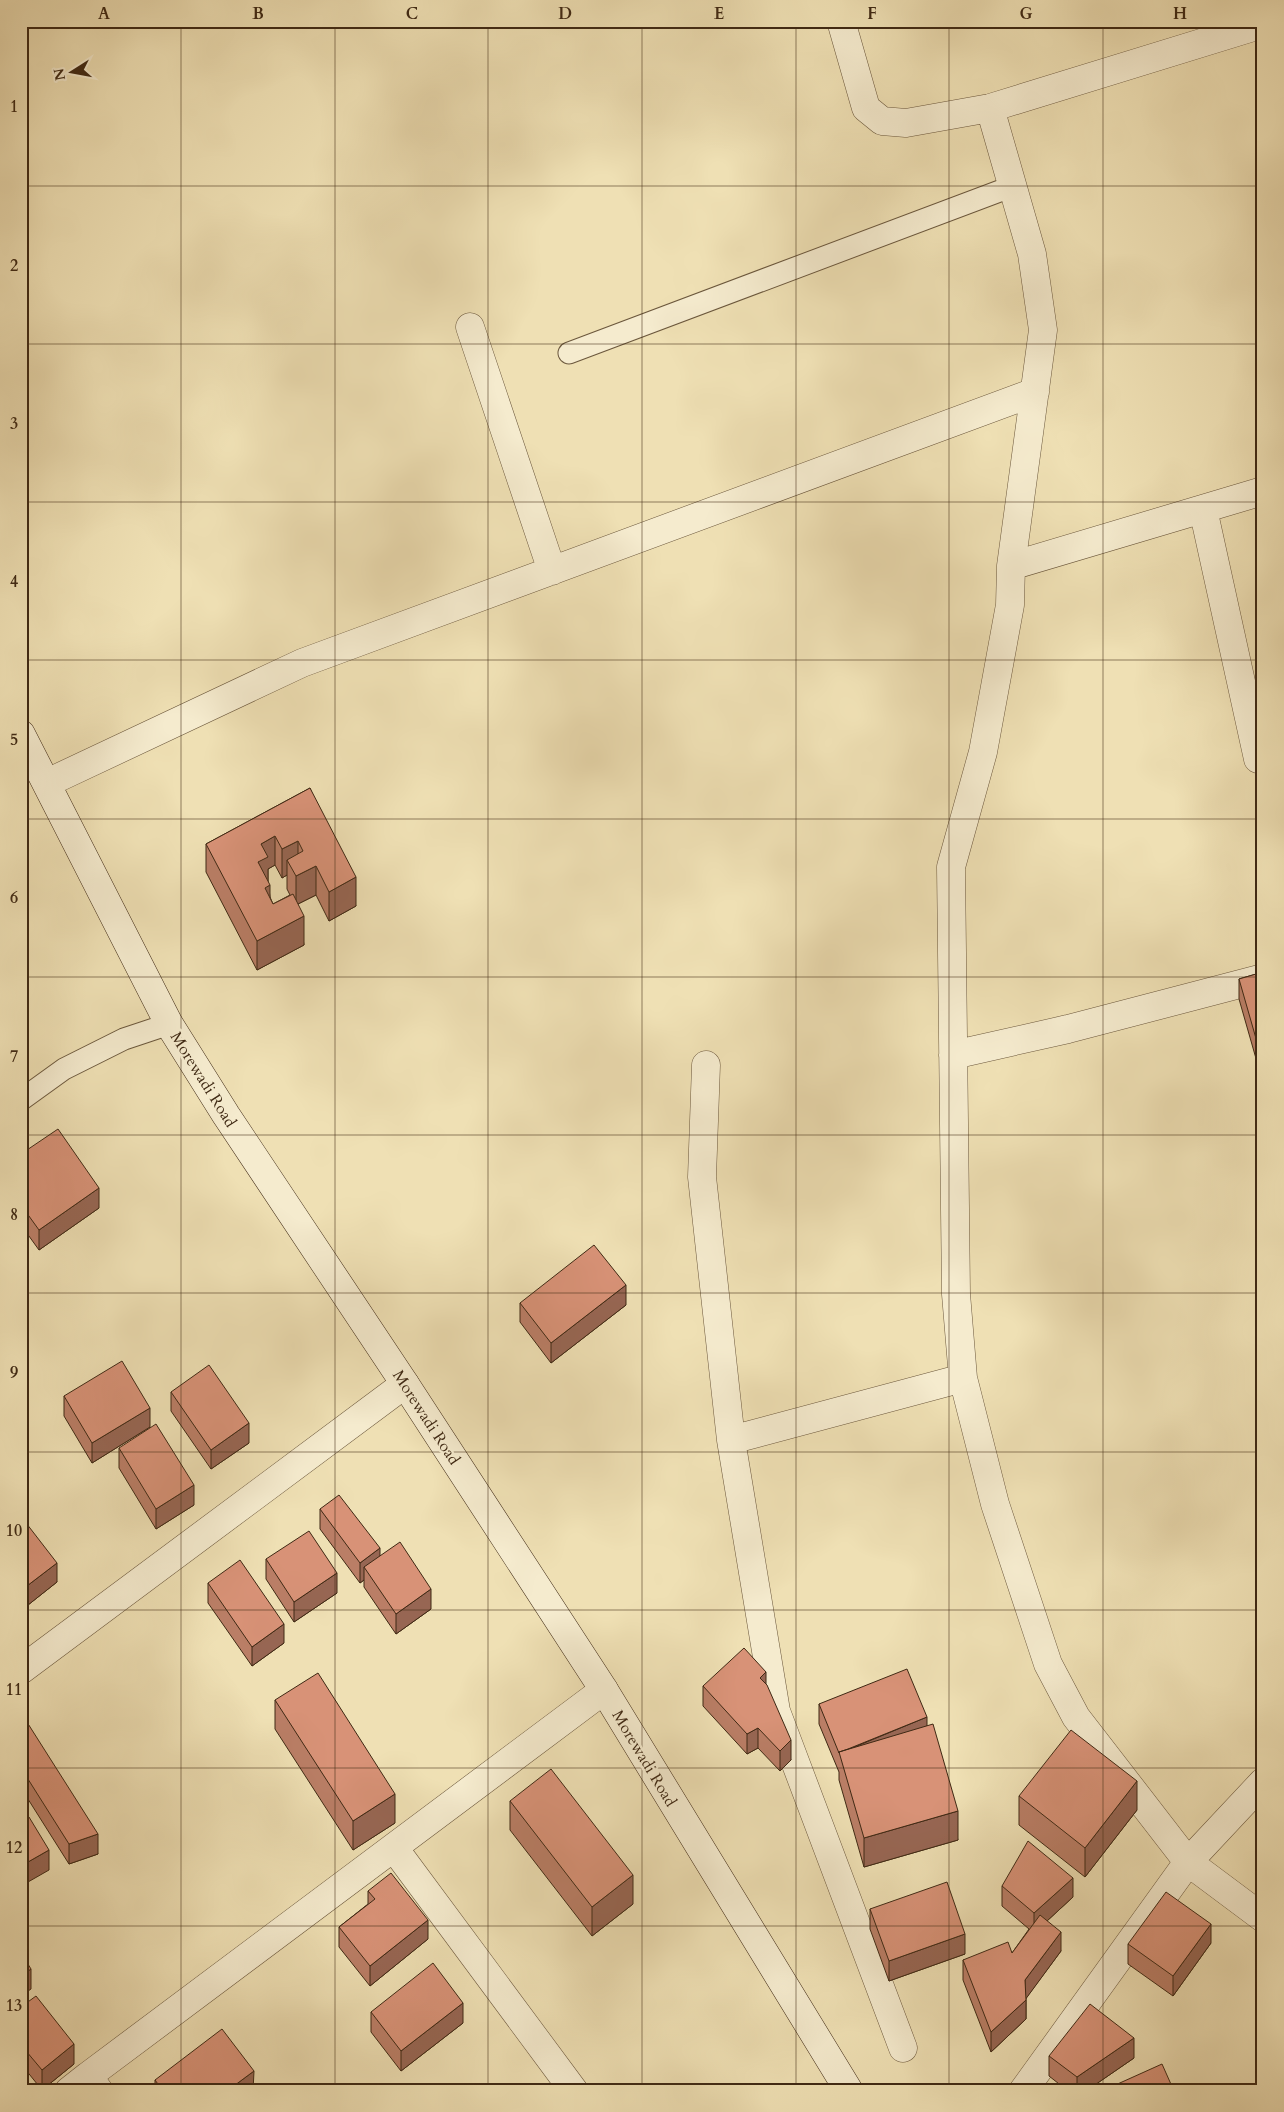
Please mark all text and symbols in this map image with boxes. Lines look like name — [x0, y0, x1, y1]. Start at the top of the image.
text: A — [98, 3, 110, 25]
text: B — [252, 3, 264, 25]
text: C — [406, 3, 418, 25]
text: D — [558, 3, 572, 25]
text: E — [714, 3, 724, 25]
text: F — [867, 3, 877, 25]
text: G — [1019, 3, 1033, 25]
text: H — [1173, 3, 1187, 25]
north arrow — [48, 48, 98, 98]
text: N — [49, 67, 70, 82]
text: 1 — [10, 96, 18, 118]
text: 2 — [10, 255, 18, 277]
text: 3 — [10, 413, 18, 435]
text: 4 — [10, 571, 18, 593]
text: 5 — [10, 729, 18, 751]
text: 6 — [10, 887, 18, 909]
street label: Morewadi Road — [165, 1027, 242, 1132]
text: 7 — [10, 1046, 18, 1068]
text: 8 — [10, 1204, 18, 1226]
text: 9 — [10, 1362, 18, 1384]
street label: Morewadi Road — [387, 1366, 465, 1470]
text: 10 — [6, 1520, 22, 1542]
text: 11 — [6, 1679, 22, 1701]
street label: Morewadi Road — [607, 1706, 682, 1811]
text: 12 — [6, 1837, 22, 1859]
text: 13 — [6, 1995, 22, 2017]

